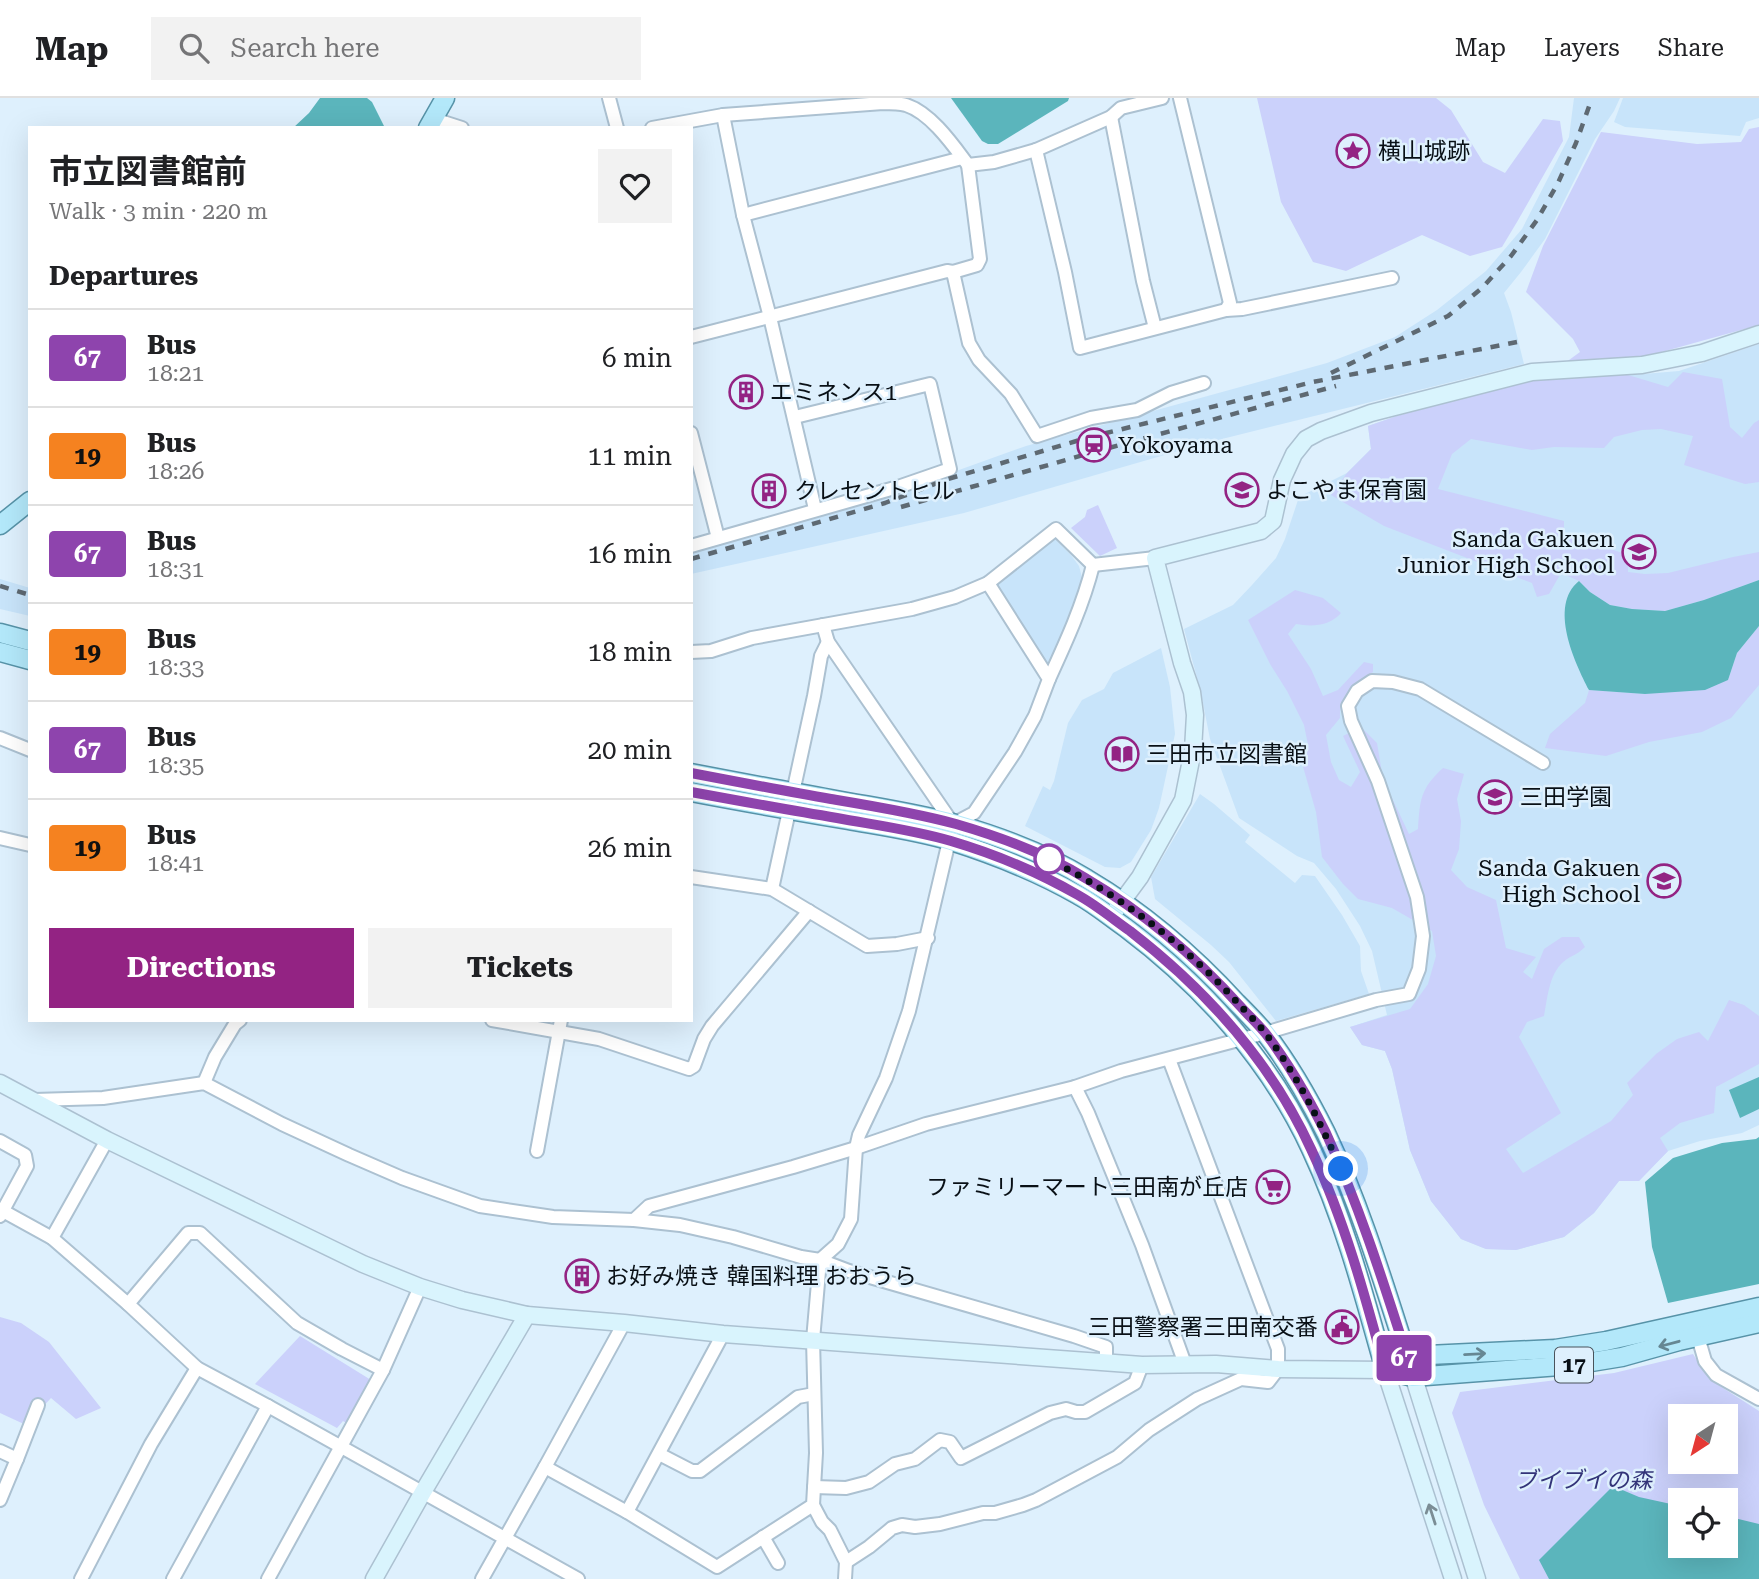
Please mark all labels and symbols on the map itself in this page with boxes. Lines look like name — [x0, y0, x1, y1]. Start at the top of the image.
place icon: 横山城跡 — [1334, 132, 1372, 170]
place label: 横山城跡 — [1378, 138, 1470, 165]
building icon: エミネンス1 — [727, 373, 765, 411]
place label: エミネンス1 — [770, 379, 897, 406]
station icon: Yokoyama — [1075, 426, 1113, 464]
place label: Yokoyama — [1118, 432, 1233, 459]
school or university icon: よこやま保育園 — [1223, 471, 1261, 509]
building icon: クレセントヒル — [750, 472, 788, 510]
place label: よこやま保育園 — [1266, 477, 1427, 504]
place label: クレセントヒル — [794, 478, 955, 505]
place label: Sanda Gakuen Junior High School — [1397, 526, 1614, 579]
school or university icon: Sanda Gakuen Junior High School — [1620, 533, 1658, 571]
library icon: 三田市立図書館 — [1103, 735, 1141, 773]
place label: 三田市立図書館 — [1146, 741, 1307, 768]
school or university icon: 三田学園 — [1476, 778, 1514, 816]
place label: 三田学園 — [1520, 784, 1612, 811]
unlabelled marker — [1034, 844, 1064, 874]
place label: Sanda Gakuen High School — [1478, 855, 1640, 908]
school or university icon: Sanda Gakuen High School — [1645, 862, 1683, 900]
your location — [1323, 1151, 1358, 1186]
supermarket icon: ファミリーマート三田南が丘店 — [1254, 1168, 1292, 1206]
place label: ファミリーマート三田南が丘店 — [926, 1174, 1248, 1201]
building icon: お好み焼き 韓国料理 おおうら — [563, 1257, 601, 1295]
place label: お好み焼き 韓国料理 おおうら — [606, 1263, 917, 1290]
public building icon: 三田警察署三田南交番 — [1323, 1308, 1361, 1346]
place label: 三田警察署三田南交番 — [1088, 1314, 1318, 1341]
line badge: 67 — [1372, 1335, 1436, 1381]
one-way arrow — [1658, 1338, 1680, 1351]
one-way arrow — [1464, 1347, 1486, 1360]
road number: 17 — [1555, 1348, 1593, 1382]
north arrow — [1668, 1404, 1738, 1474]
park label: ブイブイの森 — [1514, 1467, 1654, 1494]
one-way arrow — [1425, 1503, 1438, 1525]

